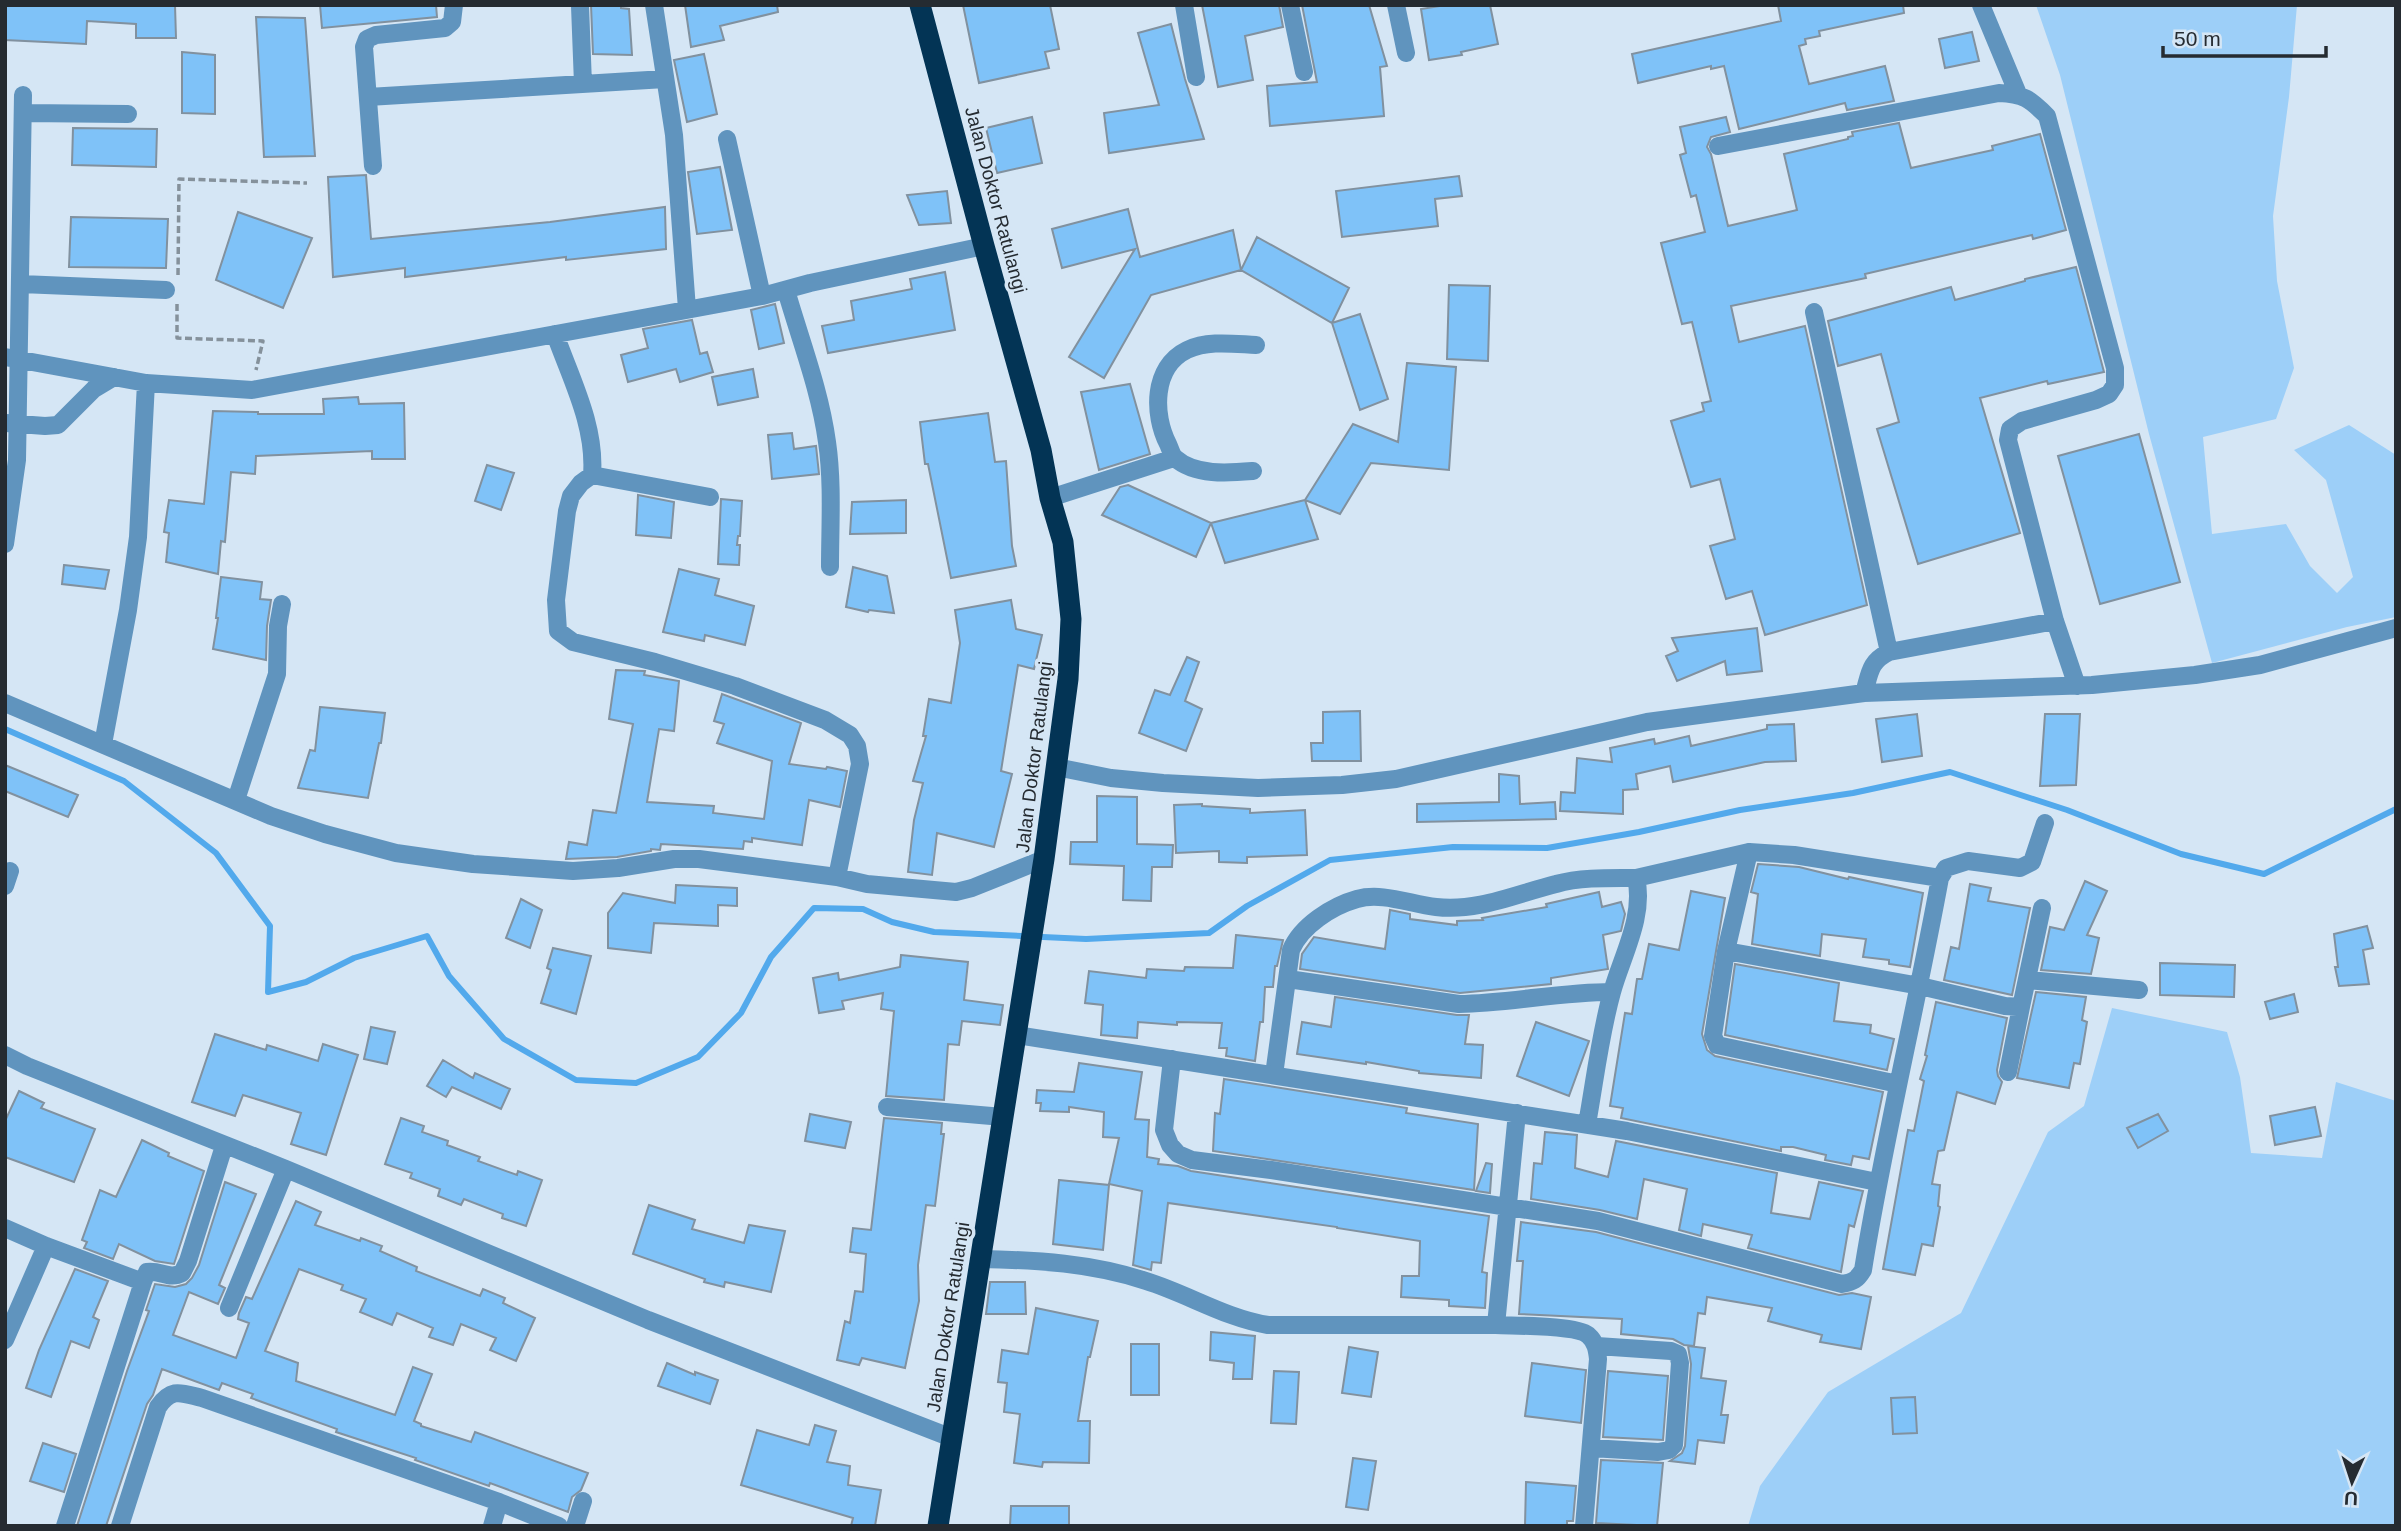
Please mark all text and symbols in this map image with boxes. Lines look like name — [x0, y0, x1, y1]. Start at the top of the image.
scale bar — [2163, 14, 2326, 58]
text: 50 m — [2174, 27, 2221, 50]
street label: Jalan Doktor Ratulangi — [961, 104, 1031, 296]
street label: Jalan Doktor Ratulangi — [1012, 660, 1056, 854]
street label: Jalan Doktor Ratulangi — [923, 1220, 973, 1414]
north arrow — [2317, 1447, 2387, 1517]
text: U — [2344, 1488, 2359, 1509]

